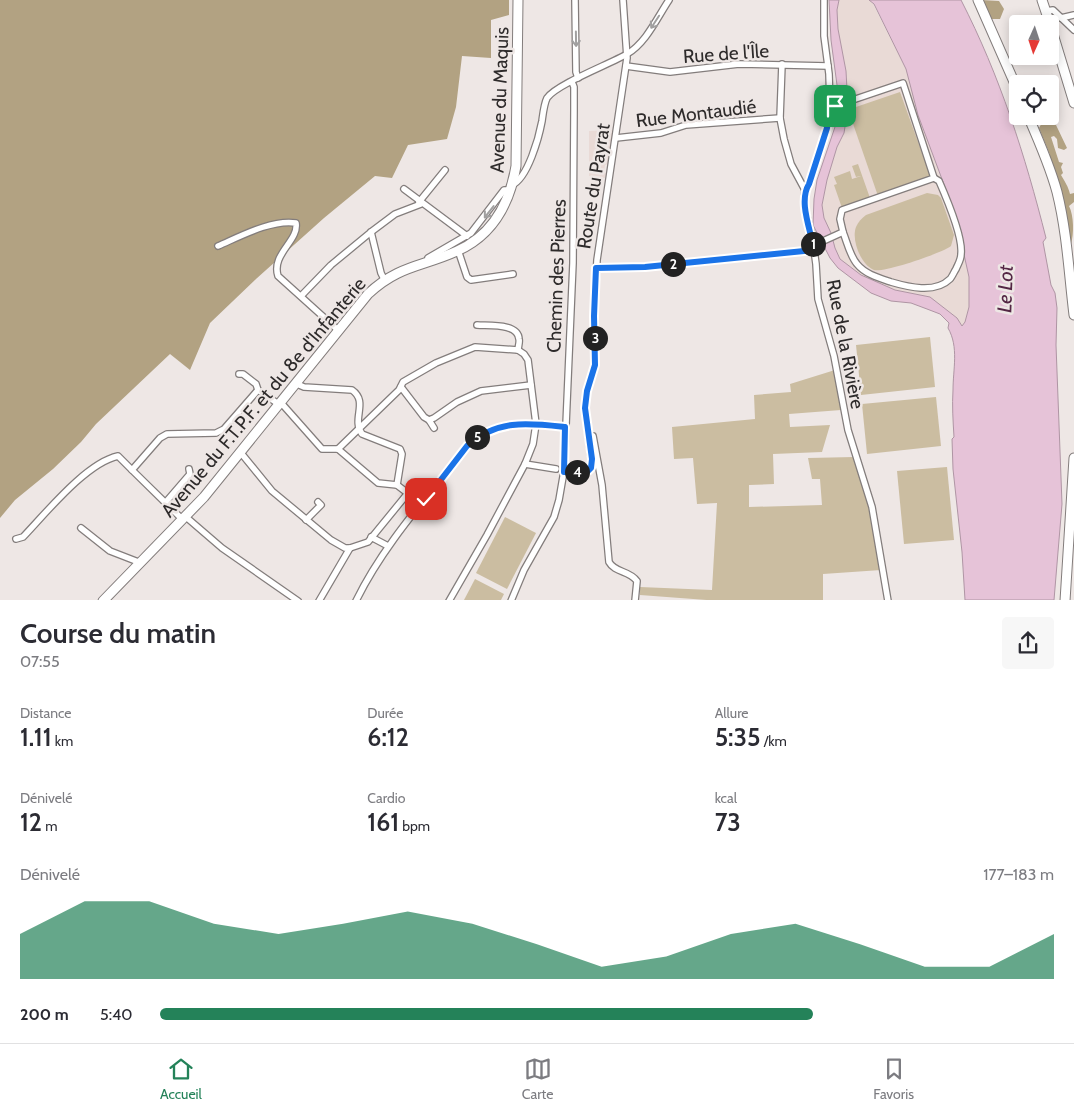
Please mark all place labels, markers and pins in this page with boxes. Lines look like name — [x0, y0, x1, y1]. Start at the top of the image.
pin — [814, 85, 856, 127]
pin: 1 — [800, 232, 826, 256]
pin: 2 — [660, 252, 686, 276]
pin: 3 — [582, 326, 608, 350]
pin: 5 — [464, 424, 490, 450]
pin: 4 — [564, 460, 590, 484]
pin — [405, 478, 447, 520]

